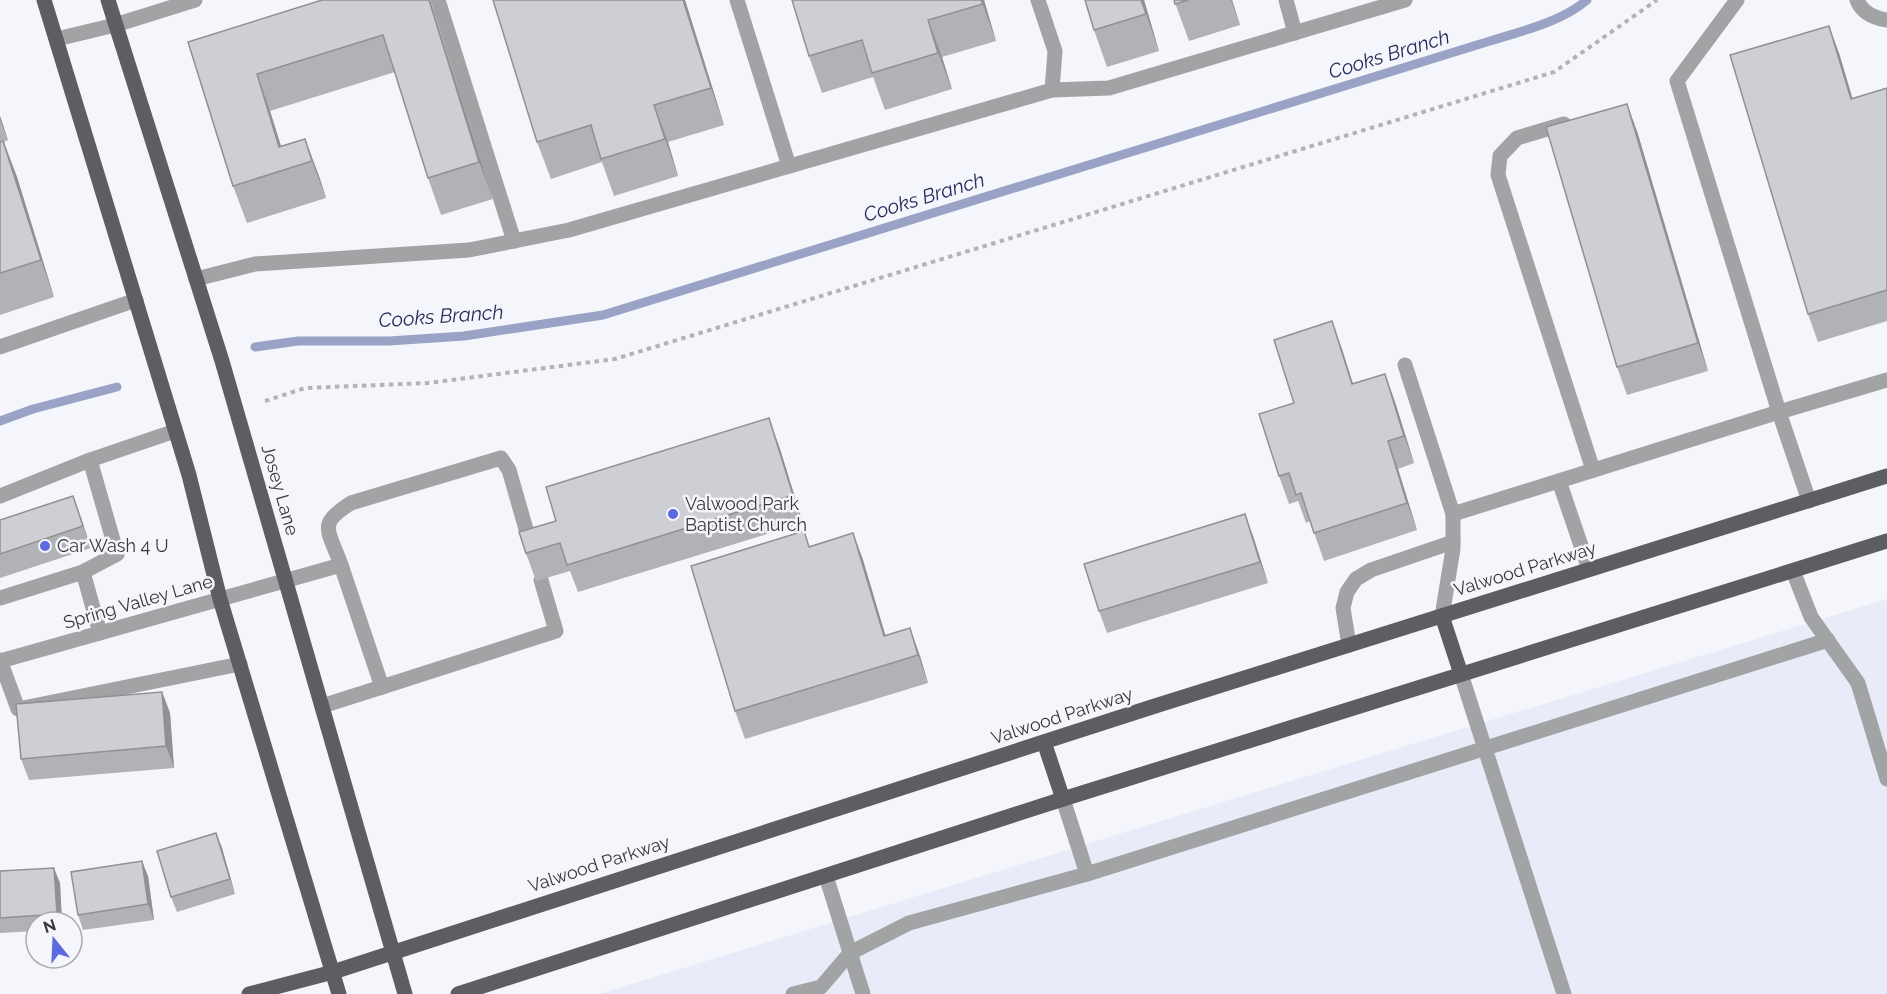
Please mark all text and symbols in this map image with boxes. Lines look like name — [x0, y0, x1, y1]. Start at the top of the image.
water label: Cooks Branch — [1326, 24, 1452, 84]
water label: Cooks Branch — [861, 167, 987, 227]
water label: Cooks Branch — [378, 300, 504, 332]
street label: Josey Lane — [258, 442, 304, 538]
place label: Valwood Park Baptist Church — [685, 493, 807, 535]
marker: Valwood Park Baptist Church — [666, 507, 680, 521]
place label: Car Wash 4 U — [57, 535, 169, 556]
street label: Valwood Parkway — [1451, 537, 1599, 600]
marker: Car Wash 4 U — [38, 539, 52, 553]
street label: Spring Valley Lane — [61, 570, 215, 633]
street label: Valwood Parkway — [988, 683, 1136, 748]
street label: Valwood Parkway — [525, 831, 673, 896]
north arrow — [24, 910, 84, 970]
text: N — [41, 915, 58, 937]

